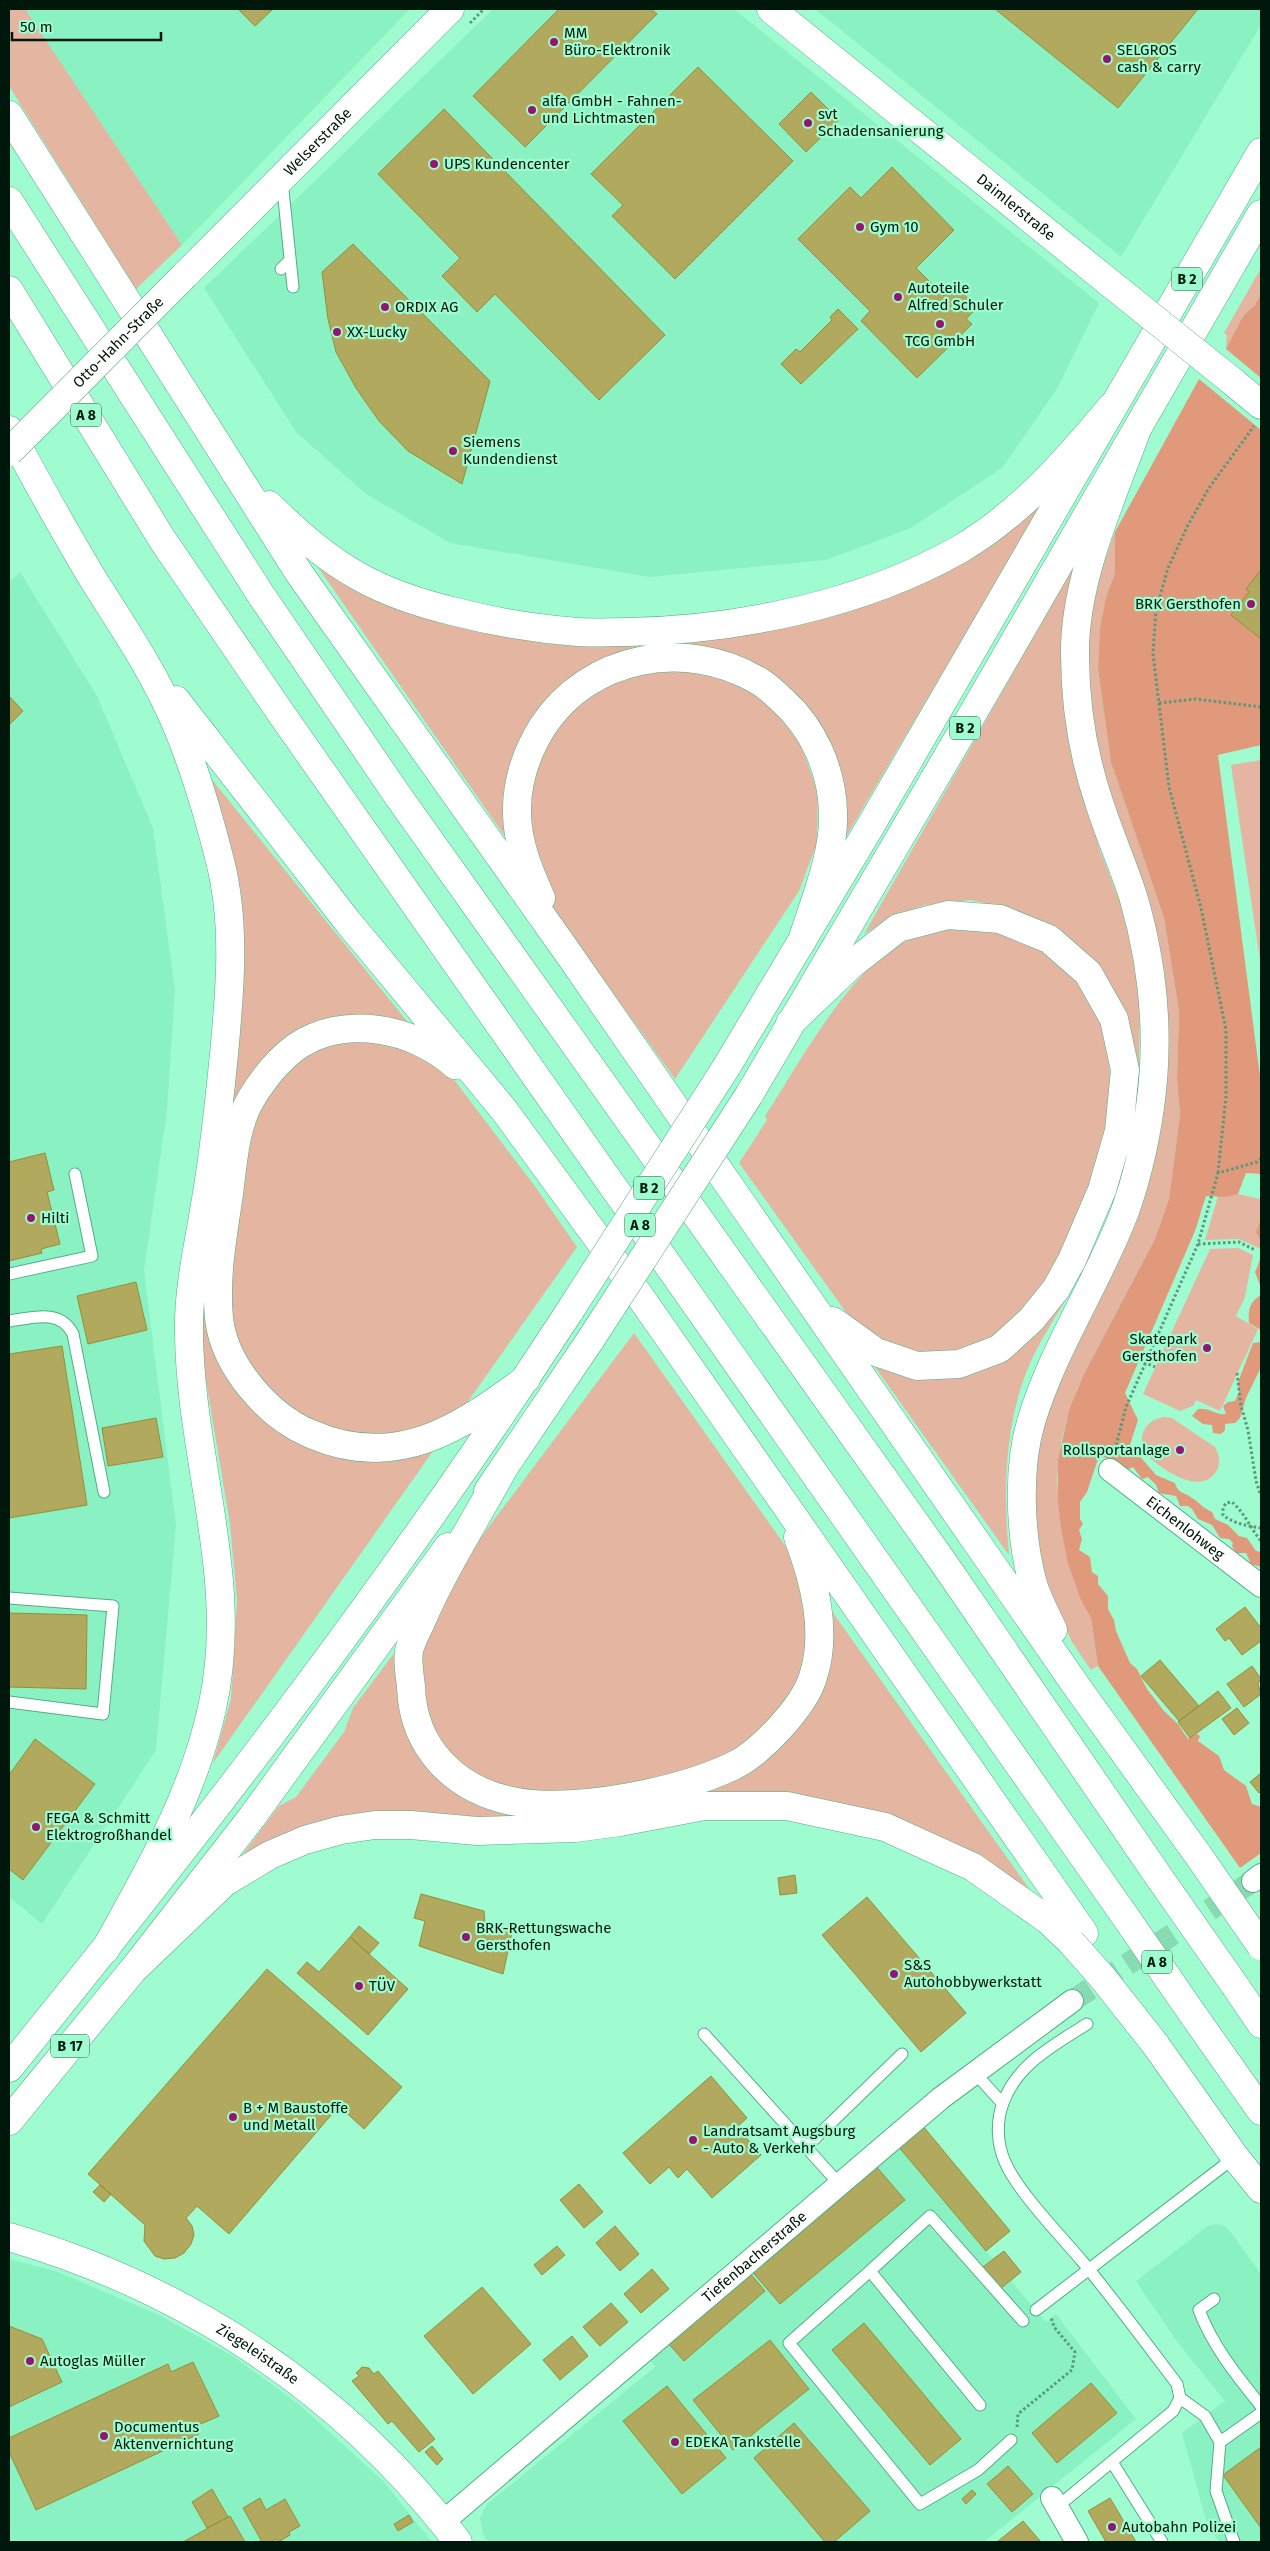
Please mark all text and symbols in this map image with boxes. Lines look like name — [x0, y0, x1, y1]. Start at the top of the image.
scale bar — [12, 10, 161, 42]
text: 50 m — [20, 18, 53, 36]
place label: MM Büro-Elektronik — [564, 24, 671, 59]
marker: MM Büro-Elektronik — [548, 36, 560, 48]
place label: SELGROS cash & carry — [1117, 41, 1201, 76]
marker: SELGROS cash & carry — [1101, 53, 1113, 65]
place label: alfa GmbH - Fahnen- und Lichtmasten — [542, 92, 682, 127]
street label: Welserstraße — [280, 104, 355, 180]
marker: alfa GmbH - Fahnen- und Lichtmasten — [526, 104, 538, 116]
place label: svt Schadensanierung — [818, 105, 944, 140]
marker: svt Schadensanierung — [802, 117, 814, 129]
place label: UPS Kundencenter — [444, 155, 570, 173]
marker: UPS Kundencenter — [428, 158, 440, 170]
street label: Daimlerstraße — [973, 170, 1059, 244]
place label: Gym 10 — [870, 218, 919, 236]
marker: Gym 10 — [854, 221, 866, 233]
road number: B 2 — [1172, 268, 1202, 290]
place label: Autoteile Alfred Schuler — [908, 279, 1004, 314]
marker: Autoteile Alfred Schuler — [892, 291, 904, 303]
street label: Otto-Hahn-Straße — [69, 293, 167, 391]
place label: ORDIX AG — [395, 298, 459, 316]
marker: ORDIX AG — [379, 301, 391, 313]
marker: TCG GmbH — [934, 318, 946, 330]
place label: XX-Lucky — [347, 323, 408, 341]
marker: XX-Lucky — [331, 326, 343, 338]
place label: TCG GmbH — [905, 332, 975, 350]
road number: A 8 — [71, 404, 101, 426]
place label: Siemens Kundendienst — [463, 433, 558, 468]
marker: Siemens Kundendienst — [447, 445, 459, 457]
place label: BRK Gersthofen — [1135, 595, 1241, 613]
marker: BRK Gersthofen — [1245, 598, 1257, 610]
road number: B 2 — [950, 716, 980, 740]
road number: B 2 — [634, 1176, 664, 1200]
place label: Hilti — [41, 1209, 69, 1227]
marker: Hilti — [25, 1212, 37, 1224]
road number: A 8 — [625, 1214, 655, 1236]
place label: Skatepark Gersthofen — [1122, 1330, 1197, 1365]
marker: Skatepark Gersthofen — [1201, 1342, 1213, 1354]
place label: Rollsportanlage — [1063, 1441, 1170, 1459]
marker: Rollsportanlage — [1174, 1444, 1186, 1456]
street label: Eichenlohweg — [1143, 1492, 1228, 1564]
place label: FEGA & Schmitt Elektrogroßhandel — [46, 1809, 172, 1844]
marker: FEGA & Schmitt Elektrogroßhandel — [30, 1821, 42, 1833]
place label: BRK-Rettungswache Gersthofen — [476, 1919, 611, 1954]
marker: BRK-Rettungswache Gersthofen — [460, 1931, 472, 1943]
road number: A 8 — [1142, 1950, 1172, 1974]
place label: S&S Autohobbywerkstatt — [904, 1956, 1042, 1991]
marker: S&S Autohobbywerkstatt — [888, 1968, 900, 1980]
place label: TÜV — [369, 1977, 396, 1995]
marker: TÜV — [353, 1980, 365, 1992]
road number: B 17 — [51, 2034, 89, 2058]
place label: B + M Baustoffe und Metall — [243, 2099, 348, 2134]
marker: B + M Baustoffe und Metall — [227, 2111, 239, 2123]
place label: Landratsamt Augsburg - Auto & Verkehr — [703, 2122, 856, 2157]
marker: Landratsamt Augsburg - Auto & Verkehr — [687, 2134, 699, 2146]
street label: Tiefenbacherstraße — [698, 2207, 810, 2306]
street label: Ziegeleistraße — [213, 2320, 303, 2388]
place label: Autoglas Müller — [40, 2352, 146, 2370]
marker: Autoglas Müller — [24, 2355, 36, 2367]
place label: Documentus Aktenvernichtung — [114, 2418, 234, 2453]
marker: Documentus Aktenvernichtung — [98, 2430, 110, 2442]
place label: EDEKA Tankstelle — [685, 2433, 801, 2451]
marker: EDEKA Tankstelle — [669, 2436, 681, 2448]
place label: Autobahn Polizei — [1122, 2518, 1236, 2536]
marker: Autobahn Polizei — [1106, 2521, 1118, 2533]

